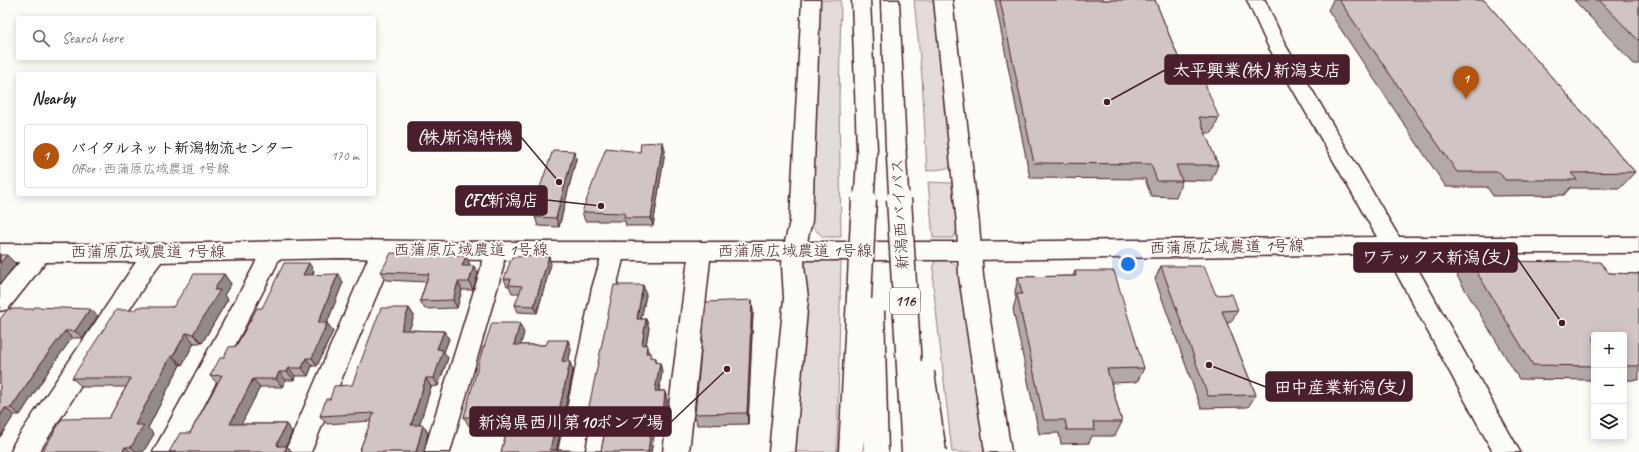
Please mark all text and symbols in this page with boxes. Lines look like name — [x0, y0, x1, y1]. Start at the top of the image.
search box — [16, 16, 376, 60]
icon: search — [30, 27, 52, 49]
text: Search here — [62, 29, 123, 48]
callout: 太平興業(株) 新潟支店 — [1165, 55, 1349, 84]
text: 太平興業(株) 新潟支店 — [1173, 60, 1341, 81]
pin: 1 — [1453, 66, 1479, 99]
text: Nearby — [32, 88, 75, 109]
callout: (株)新潟特機 — [408, 122, 521, 151]
text: (株)新潟特機 — [417, 127, 513, 148]
text: バイタルネット新潟物流センター — [71, 139, 294, 158]
text: 1 — [43, 148, 49, 164]
text: 170 m — [331, 148, 359, 164]
street label: 新潟西バイパス — [887, 158, 913, 270]
text: Office · 西蒲原広域農道 1号線 — [71, 161, 230, 177]
callout: CFC新潟店 — [456, 186, 547, 215]
text: CFC新潟店 — [463, 190, 539, 211]
street label: 西蒲原広域農道 1号線 — [1149, 236, 1305, 258]
street label: 西蒲原広域農道 1号線 — [393, 240, 549, 260]
street label: 西蒲原広域農道 1号線 — [717, 241, 873, 261]
street label: 西蒲原広域農道 1号線 — [70, 242, 226, 262]
callout: ワテックス新潟(支) — [1354, 243, 1517, 272]
text: ワテックス新潟(支) — [1361, 247, 1510, 268]
your location — [1118, 254, 1138, 274]
road number: 116 — [890, 288, 920, 314]
map controls — [1591, 332, 1627, 440]
button: + — [1591, 332, 1627, 368]
button: − — [1591, 368, 1627, 404]
callout: 田中産業新潟(支) — [1266, 372, 1412, 401]
text: 田中産業新潟(支) — [1274, 377, 1405, 398]
button: layers — [1591, 404, 1627, 440]
callout: 新潟県西川第10ポンプ場 — [470, 407, 671, 436]
text: 新潟県西川第10ポンプ場 — [478, 412, 664, 433]

